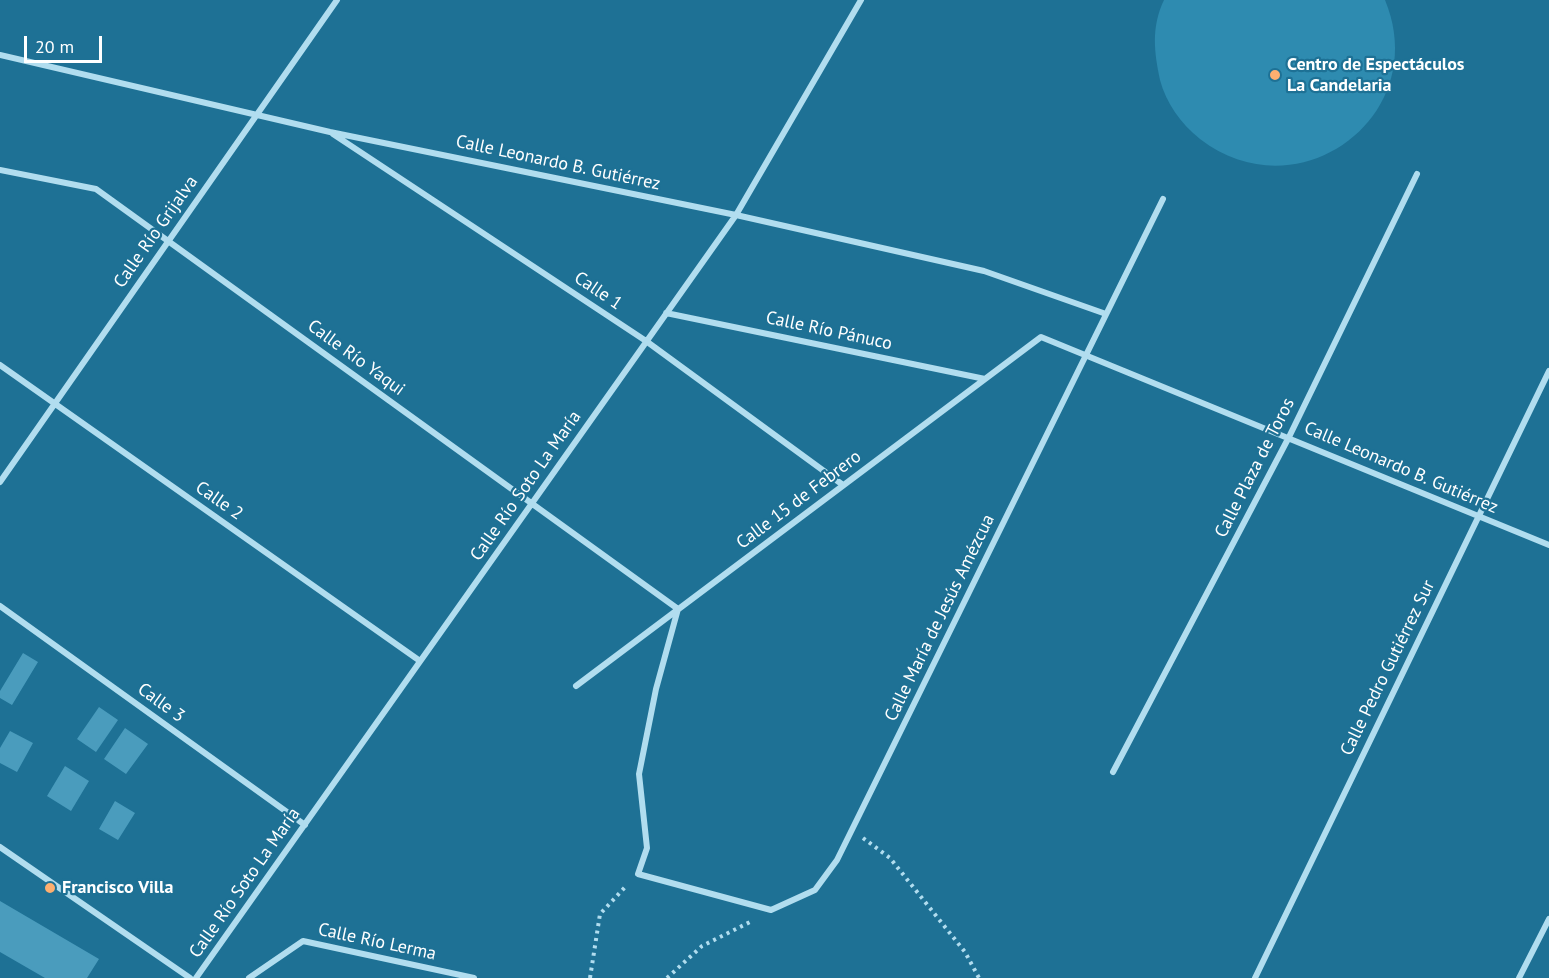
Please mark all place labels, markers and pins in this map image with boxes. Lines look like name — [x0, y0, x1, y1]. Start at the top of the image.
place label: Centro de Espectáculos La Candelaria — [1287, 54, 1464, 97]
marker: Centro de Espectáculos La Candelaria — [1268, 68, 1282, 82]
place label: Francisco Villa — [62, 877, 173, 899]
marker: Francisco Villa — [43, 881, 57, 895]

